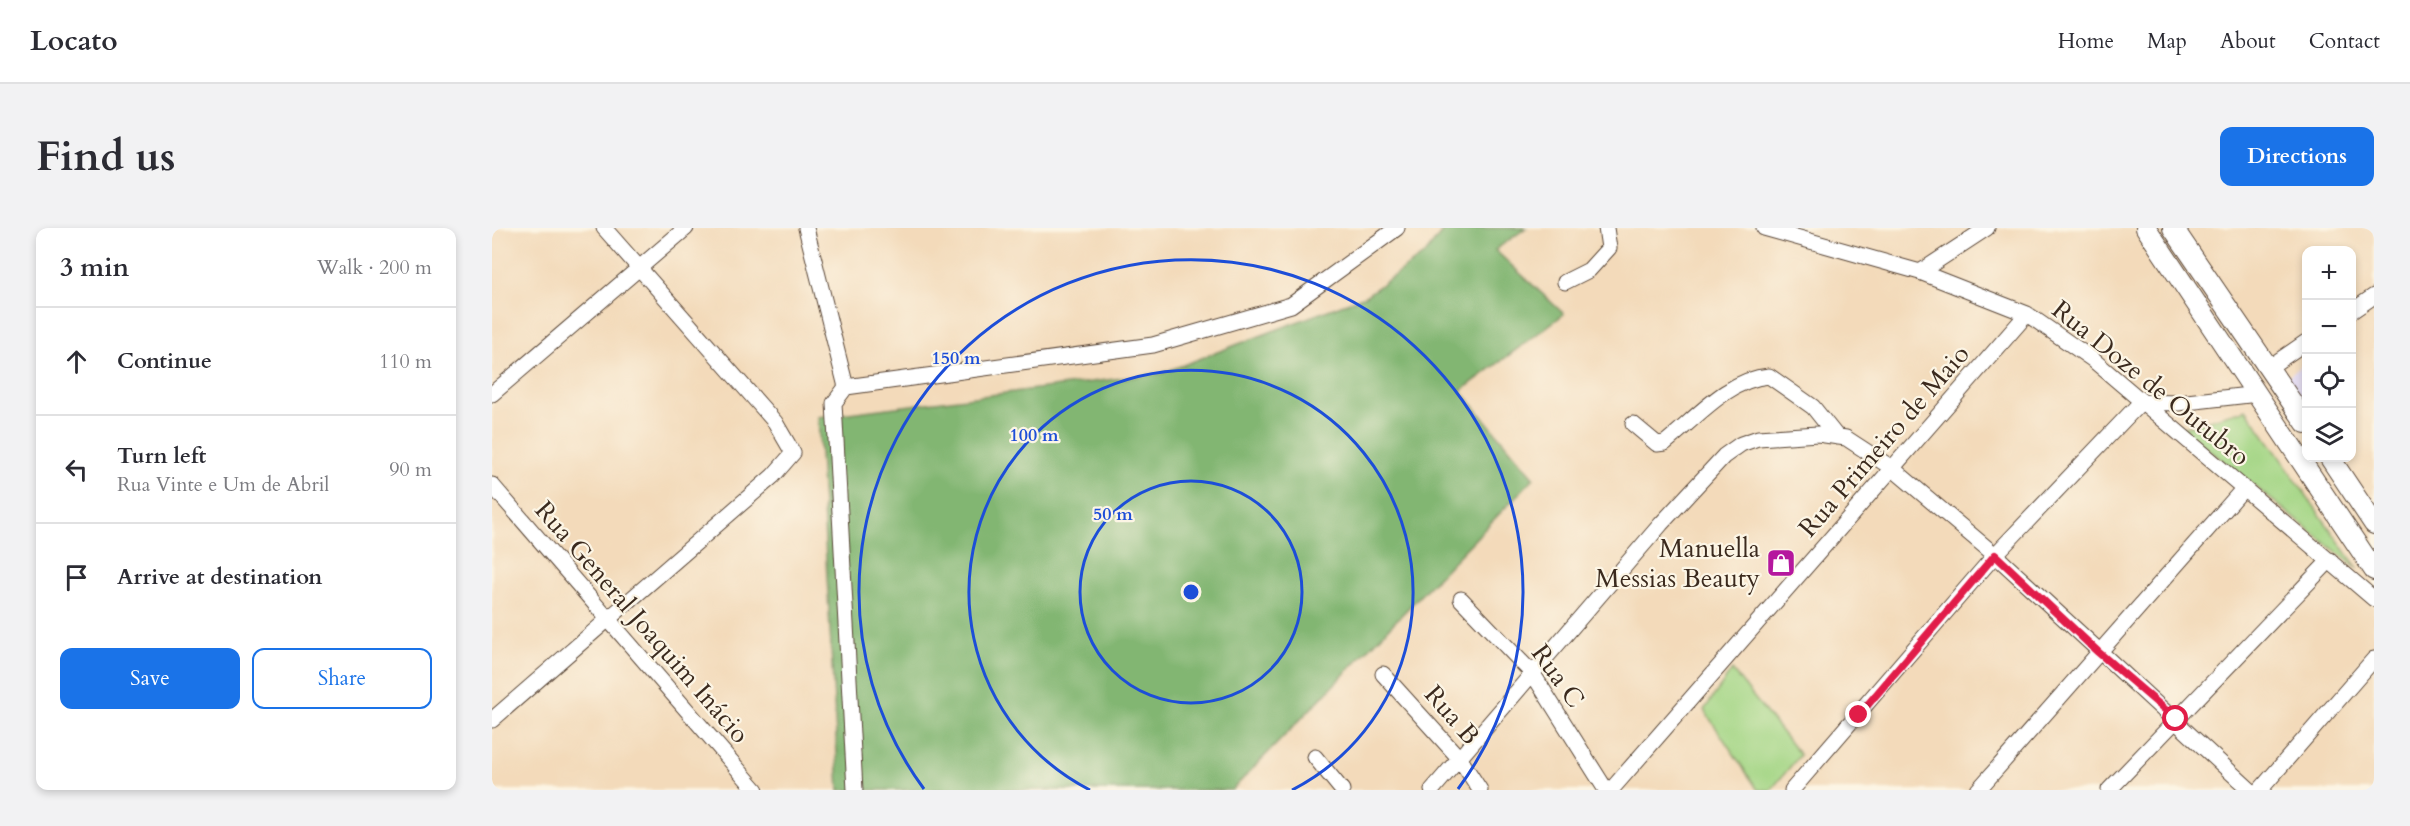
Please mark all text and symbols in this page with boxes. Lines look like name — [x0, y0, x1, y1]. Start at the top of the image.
text: Locato — [30, 22, 118, 60]
text: Home — [2058, 27, 2114, 56]
text: Map — [2147, 27, 2187, 56]
text: About — [2220, 27, 2276, 56]
text: Contact — [2309, 27, 2380, 56]
button: Directions — [2220, 127, 2374, 186]
text: Find us — [36, 128, 176, 185]
map controls — [2302, 246, 2356, 462]
button: + — [2302, 246, 2356, 300]
text: 3 min — [60, 250, 129, 285]
text: Walk · 200 m — [317, 254, 432, 281]
street label: Rua Doze de Outubro — [2045, 292, 2257, 474]
button: − — [2302, 300, 2356, 354]
street label: Rua Primeiro de Maio — [1791, 337, 1977, 545]
icon: ahead — [60, 345, 93, 378]
text: Continue — [117, 346, 212, 376]
text: 150 m — [931, 346, 981, 371]
text: 110 m — [379, 348, 432, 375]
button: locate — [2302, 354, 2356, 408]
button: layers — [2302, 408, 2356, 462]
text: 100 m — [1009, 423, 1059, 448]
text: Turn left — [117, 441, 206, 471]
icon: left — [60, 453, 93, 486]
text: 90 m — [389, 456, 432, 483]
text: Rua Vinte e Um de Abril — [117, 471, 329, 498]
street label: Rua General Joaquim Inácio — [527, 493, 757, 751]
text: 50 m — [1093, 502, 1133, 527]
place label: Manuella Messias Beauty — [1595, 531, 1760, 596]
shop icon: Manuella Messias Beauty — [1765, 547, 1797, 579]
icon: arrive — [60, 561, 93, 594]
text: Arrive at destination — [117, 562, 322, 592]
centre of rings — [1181, 582, 1201, 602]
street label: Rua C — [1523, 637, 1593, 715]
button: Save — [60, 648, 240, 709]
button: Share — [252, 648, 432, 709]
street label: Rua B — [1416, 678, 1488, 752]
route end — [1845, 701, 1871, 727]
route start — [2162, 705, 2188, 731]

